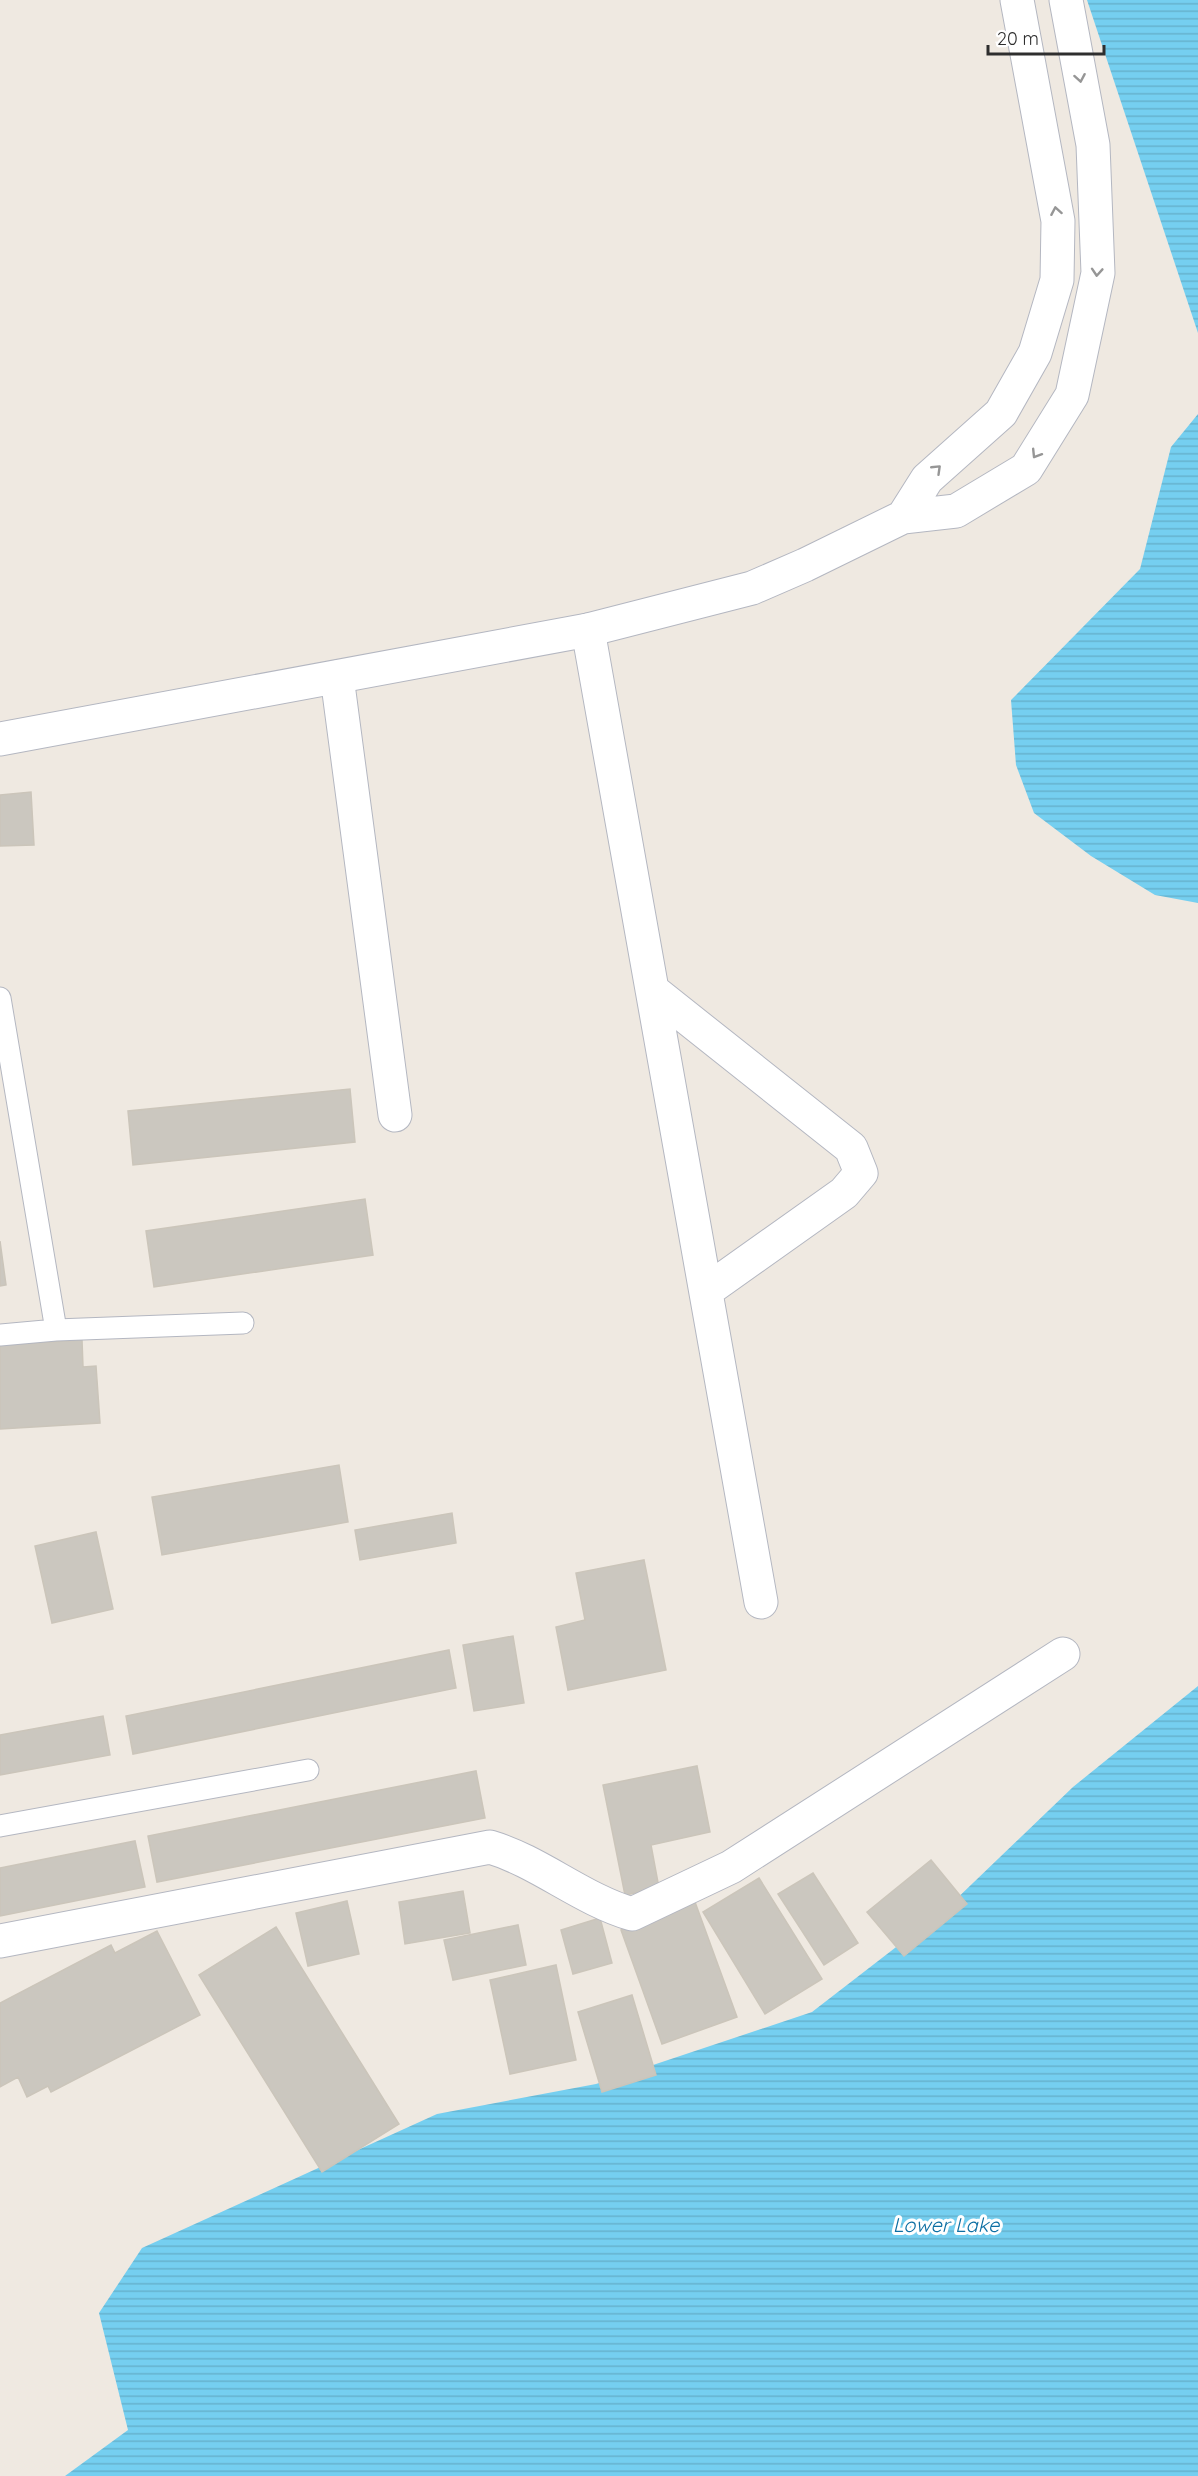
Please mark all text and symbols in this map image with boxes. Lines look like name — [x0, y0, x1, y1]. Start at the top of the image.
scale bar — [988, 18, 1104, 56]
text: 20 m — [997, 27, 1039, 50]
one-way arrow — [1073, 73, 1086, 83]
one-way arrow — [1050, 206, 1063, 216]
one-way arrow — [1091, 267, 1104, 276]
one-way arrow — [1032, 447, 1043, 458]
one-way arrow — [930, 466, 941, 477]
water label: Lower Lake — [893, 2212, 1000, 2237]

